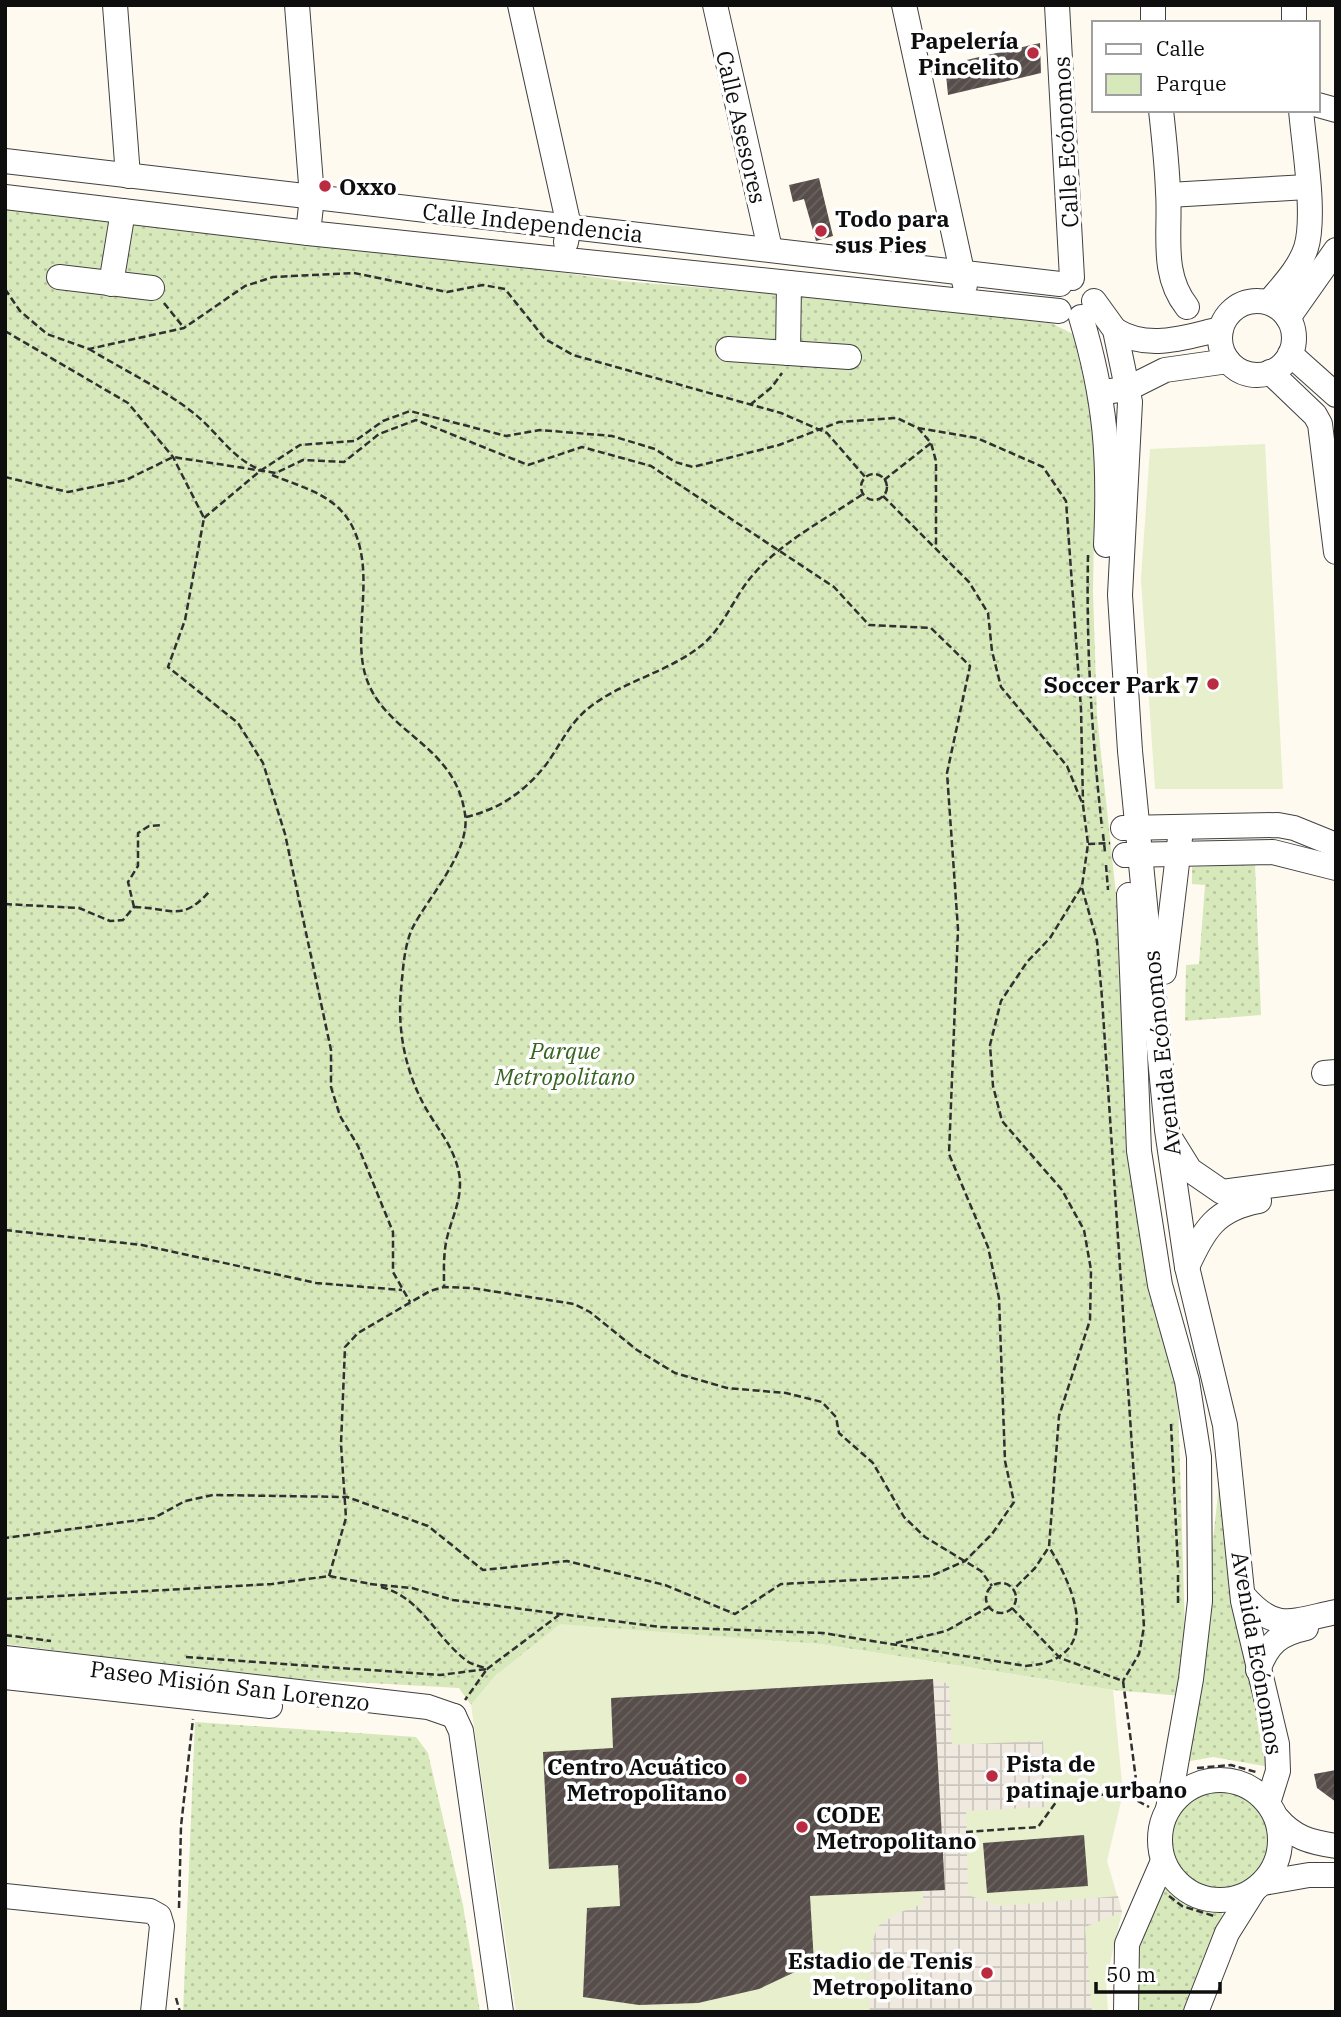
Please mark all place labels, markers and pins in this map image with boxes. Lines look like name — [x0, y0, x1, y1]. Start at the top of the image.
place label: Papelería Pincelito — [910, 25, 1019, 81]
marker: Papelería Pincelito — [1025, 45, 1041, 61]
place label: Oxxo — [339, 171, 397, 201]
marker: Oxxo — [317, 178, 333, 194]
place label: Todo para sus Pies — [835, 203, 950, 259]
marker: Todo para sus Pies — [813, 223, 829, 239]
place label: Soccer Park 7 — [1044, 669, 1199, 699]
marker: Soccer Park 7 — [1205, 676, 1221, 692]
place label: Pista de patinaje urbano — [1006, 1748, 1187, 1804]
place label: Centro Acuático Metropolitano — [547, 1751, 727, 1807]
marker: Pista de patinaje urbano — [984, 1768, 1000, 1784]
marker: Centro Acuático Metropolitano — [733, 1771, 749, 1787]
place label: CODE Metropolitano — [816, 1799, 977, 1855]
marker: CODE Metropolitano — [794, 1819, 810, 1835]
place label: Estadio de Tenis Metropolitano — [788, 1945, 973, 2001]
marker: Estadio de Tenis Metropolitano — [979, 1965, 995, 1981]

